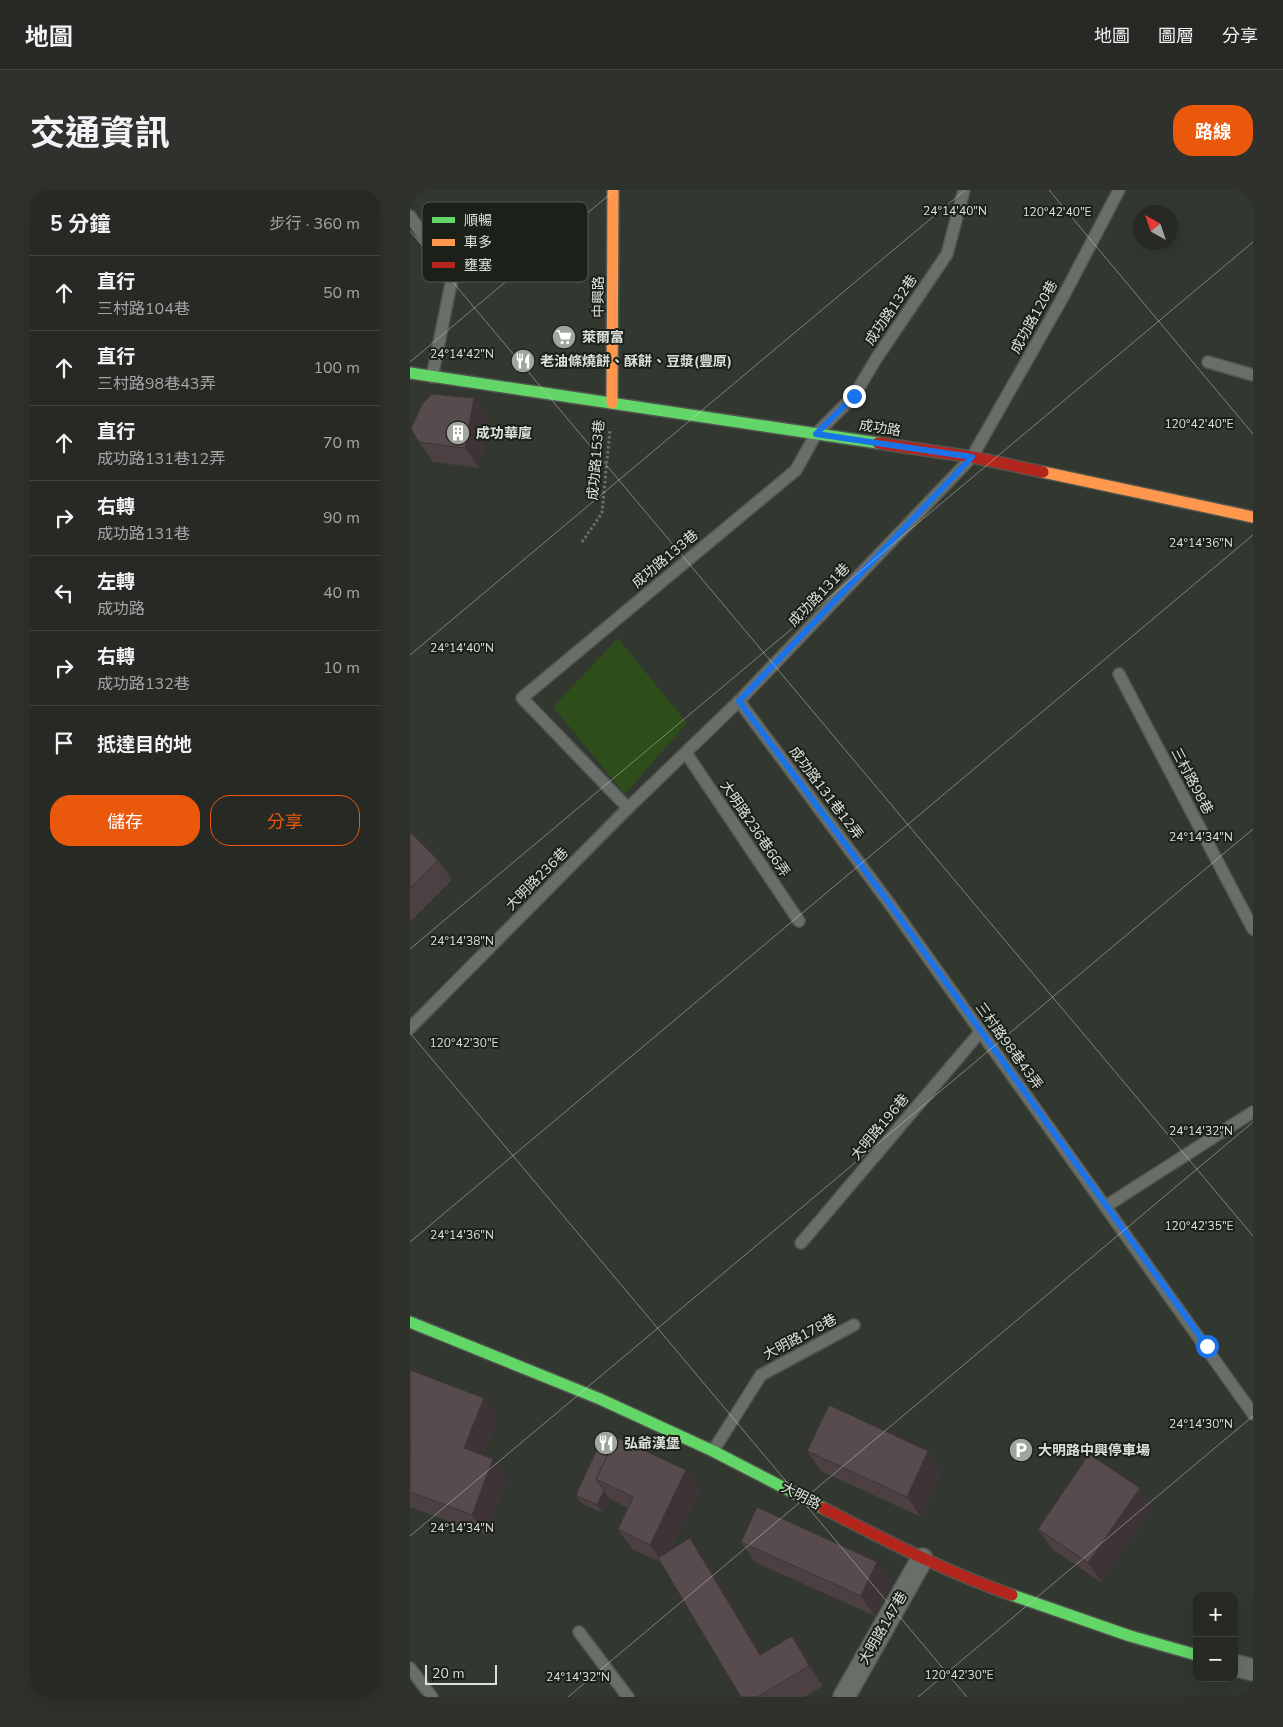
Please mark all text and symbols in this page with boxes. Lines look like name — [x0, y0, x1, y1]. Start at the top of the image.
text: 地圖 — [25, 21, 73, 53]
text: 地圖 — [1094, 24, 1130, 48]
text: 圖層 — [1158, 24, 1194, 48]
text: 分享 — [1222, 24, 1258, 48]
button: 路線 — [1173, 105, 1253, 156]
text: 交通資訊 — [30, 110, 170, 157]
legend — [422, 202, 588, 282]
text: 24°14'40"N — [923, 203, 987, 219]
text: 120°42'40"E — [1022, 204, 1092, 220]
north arrow — [1133, 205, 1178, 250]
text: 5 分鐘 — [50, 210, 110, 238]
text: 順暢 — [464, 211, 492, 230]
text: 步行 · 360 m — [270, 213, 360, 235]
text: 車多 — [464, 233, 492, 252]
text: 壅塞 — [464, 256, 492, 275]
text: 直行 — [97, 269, 135, 295]
street label: 成功路132巷 — [860, 271, 922, 349]
street label: 中興路 — [589, 276, 608, 318]
street label: 成功路120巷 — [1006, 277, 1062, 357]
icon: ahead — [50, 279, 78, 307]
text: 50 m — [323, 282, 360, 304]
text: 三村路104巷 — [97, 298, 190, 320]
supermarket icon: 萊爾富 — [551, 324, 577, 350]
place label: 萊爾富 — [582, 328, 624, 347]
text: 直行 — [97, 344, 135, 370]
text: 24°14'42"N — [430, 346, 494, 362]
restaurant icon: 老油條燒餅、酥餅、豆漿(豐原) — [510, 348, 536, 374]
place label: 老油條燒餅、酥餅、豆漿(豐原) — [540, 352, 732, 371]
icon: ahead — [50, 354, 78, 382]
text: 100 m — [313, 357, 360, 379]
text: 三村路98巷43弄 — [97, 373, 215, 395]
route end — [843, 385, 866, 408]
street label: 成功路 — [858, 415, 902, 441]
text: 120°42'40"E — [1164, 416, 1234, 432]
text: 直行 — [97, 419, 135, 445]
street label: 成功路153巷 — [583, 419, 609, 501]
building icon: 成功華廈 — [445, 420, 471, 446]
place label: 成功華廈 — [476, 424, 532, 443]
icon: ahead — [50, 429, 78, 457]
text: 70 m — [323, 432, 360, 454]
text: 成功路131巷12弄 — [97, 448, 225, 470]
text: 右轉 — [97, 494, 135, 520]
icon: right — [50, 504, 78, 532]
text: 90 m — [323, 507, 360, 529]
text: 成功路131巷 — [97, 523, 190, 545]
street label: 成功路133巷 — [628, 526, 702, 592]
text: 24°14'36"N — [1169, 535, 1233, 551]
street label: 成功路131巷 — [784, 559, 854, 631]
text: 左轉 — [97, 569, 135, 595]
icon: left — [50, 579, 78, 607]
text: 40 m — [323, 582, 360, 604]
text: 成功路 — [97, 598, 145, 620]
text: 24°14'40"N — [430, 640, 494, 656]
text: 右轉 — [97, 644, 135, 670]
icon: right — [50, 654, 78, 682]
text: 10 m — [323, 657, 360, 679]
text: 成功路132巷 — [97, 673, 190, 695]
icon: arrive — [50, 729, 78, 757]
text: 抵達目的地 — [97, 732, 192, 758]
street label: 成功路131巷12弄 — [785, 743, 867, 843]
street label: 三村路98巷 — [1167, 744, 1217, 818]
street label: 大明路236巷66弄 — [716, 777, 794, 881]
button: 儲存 — [50, 795, 200, 846]
button: 分享 — [210, 795, 360, 846]
text: 24°14'34"N — [1169, 829, 1233, 845]
street label: 大明路236巷 — [502, 844, 572, 914]
text: 24°14'38"N — [430, 933, 494, 949]
street label: 三村路98巷43弄 — [971, 999, 1047, 1093]
text: 120°42'30"E — [429, 1035, 499, 1051]
street label: 大明路196巷 — [847, 1090, 913, 1164]
text: 24°14'32"N — [1169, 1123, 1233, 1139]
text: 120°42'35"E — [1164, 1218, 1234, 1234]
text: 24°14'36"N — [430, 1227, 494, 1243]
street label: 大明路178巷 — [760, 1310, 840, 1364]
route start — [1196, 1335, 1219, 1358]
text: 24°14'30"N — [1169, 1416, 1233, 1432]
restaurant icon: 弘爺漢堡 — [593, 1430, 619, 1456]
place label: 弘爺漢堡 — [624, 1434, 680, 1453]
parking icon: 大明路中興停車場 — [1008, 1437, 1034, 1463]
place label: 大明路中興停車場 — [1038, 1441, 1150, 1460]
street label: 大明路 — [778, 1478, 824, 1514]
text: 24°14'34"N — [430, 1520, 494, 1536]
street label: 大明路147巷 — [854, 1588, 912, 1668]
map controls — [1193, 1592, 1238, 1682]
button: + — [1193, 1592, 1238, 1637]
button: − — [1193, 1637, 1238, 1682]
scale bar — [425, 1662, 498, 1685]
text: 20 m — [432, 1664, 464, 1683]
text: 120°42'30"E — [924, 1667, 994, 1683]
text: 24°14'32"N — [546, 1669, 610, 1685]

